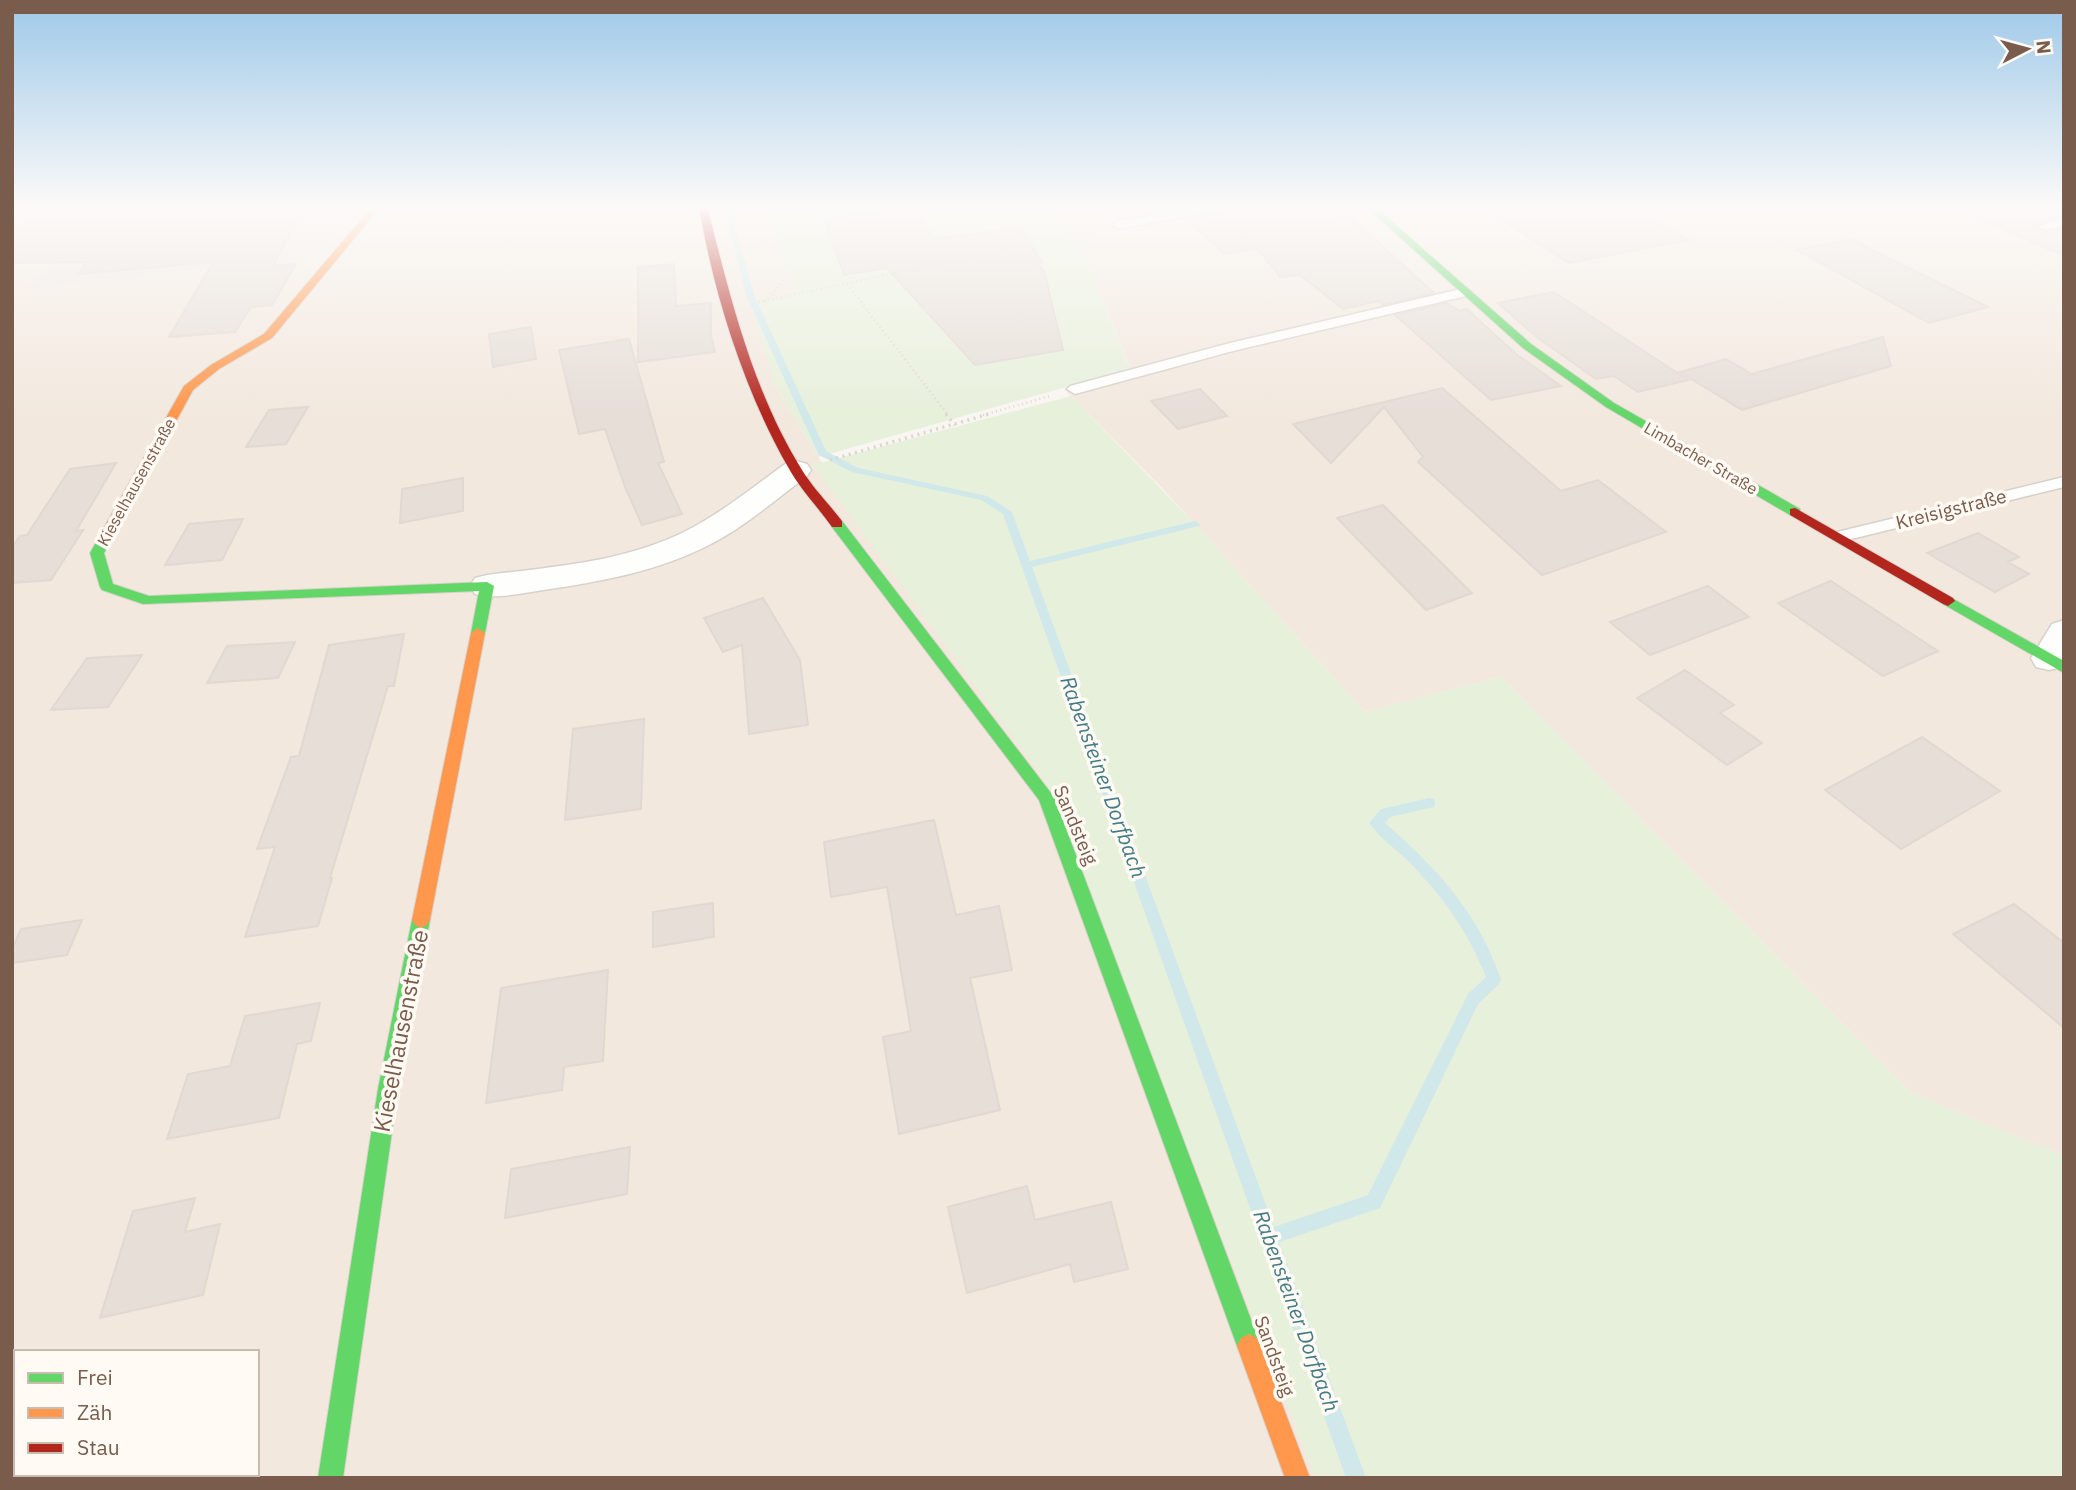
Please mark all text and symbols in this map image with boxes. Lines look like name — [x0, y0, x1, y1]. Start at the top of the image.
north arrow — [1992, 14, 2062, 84]
text: N — [2031, 39, 2057, 55]
street label: Kieselhausenstraße — [93, 414, 179, 549]
street label: Limbacher Straße — [1641, 417, 1761, 499]
street label: Kreisigstraße — [1893, 484, 2009, 534]
water label: Rabensteiner Dorfbach — [1054, 672, 1153, 881]
street label: Sandsteig — [1049, 782, 1103, 868]
street label: Kieselhausenstraße — [366, 927, 434, 1135]
water label: Rabensteiner Dorfbach — [1247, 1206, 1346, 1415]
street label: Sandsteig — [1249, 1312, 1301, 1400]
legend — [14, 1350, 259, 1476]
text: Frei — [77, 1363, 113, 1391]
text: Zäh — [77, 1398, 112, 1426]
text: Stau — [77, 1433, 120, 1461]

